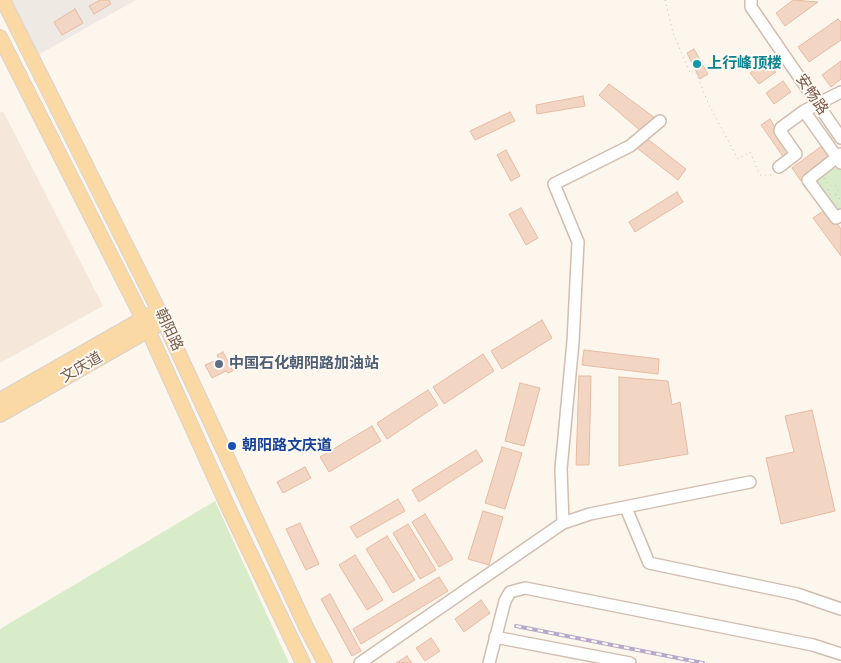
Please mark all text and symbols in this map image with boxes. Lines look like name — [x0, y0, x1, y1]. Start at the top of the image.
place label: 上行峰顶楼 — [707, 55, 782, 73]
marker: 上行峰顶楼 — [691, 58, 703, 70]
street label: 安畅路 — [791, 71, 831, 119]
street label: 朝阳路 — [150, 306, 186, 354]
street label: 文庆道 — [58, 349, 106, 387]
place label: 中国石化朝阳路加油站 — [229, 355, 379, 373]
marker: 中国石化朝阳路加油站 — [213, 358, 225, 370]
place label: 朝阳路文庆道 — [242, 437, 332, 455]
marker: 朝阳路文庆道 — [226, 440, 238, 452]

